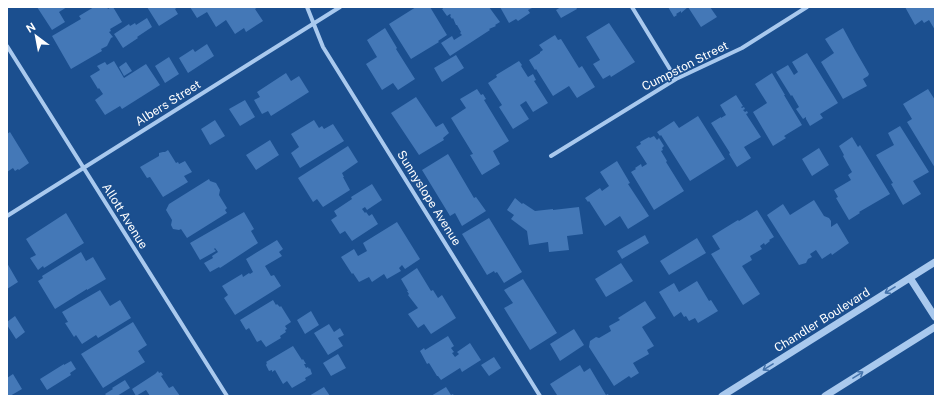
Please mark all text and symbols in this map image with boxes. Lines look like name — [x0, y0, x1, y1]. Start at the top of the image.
north arrow — [16, 16, 56, 56]
text: N — [24, 20, 38, 35]
street label: Cumpston Street — [640, 38, 731, 94]
street label: Albers Street — [133, 77, 204, 129]
street label: Sunnyslope Avenue — [394, 148, 464, 248]
street label: Allott Avenue — [99, 181, 151, 252]
street label: Chandler Boulevard — [772, 285, 872, 355]
one-way arrow — [884, 287, 896, 295]
one-way arrow — [763, 363, 774, 371]
one-way arrow — [852, 371, 863, 379]

